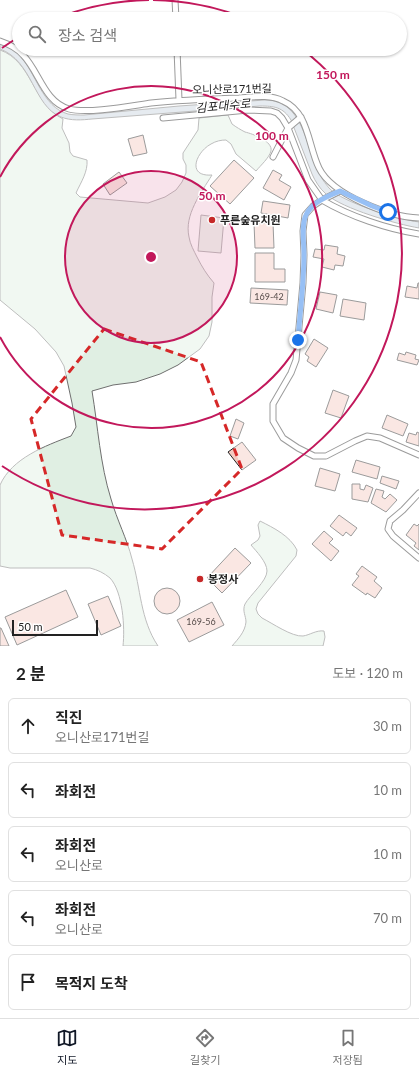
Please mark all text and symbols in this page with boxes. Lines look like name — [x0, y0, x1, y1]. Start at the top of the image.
search box — [12, 12, 407, 56]
icon: search — [26, 23, 48, 45]
text: 장소 검색 — [58, 26, 117, 44]
text: 150 m — [316, 67, 350, 82]
street label: 오니산로171번길 — [192, 81, 272, 96]
water label: 김포대수로 — [195, 96, 252, 115]
text: 100 m — [255, 128, 289, 143]
text: 50 m — [199, 188, 225, 203]
route start — [379, 203, 397, 221]
place label: 푸른숲유치원 — [220, 213, 281, 226]
marker: 푸른숲유치원 — [207, 215, 217, 225]
centre of rings — [144, 250, 158, 264]
house number: 169-42 — [254, 291, 284, 302]
route end — [289, 331, 307, 349]
place label: 봉정사 — [208, 572, 238, 585]
marker: 봉정사 — [195, 574, 205, 584]
house number: 169-56 — [186, 616, 216, 627]
scale bar — [12, 618, 98, 637]
text: 50 m — [18, 620, 43, 633]
text: 2 분 — [16, 663, 46, 684]
text: 도보 · 120 m — [332, 665, 403, 681]
text: 직진 — [55, 708, 83, 726]
icon: ahead — [17, 715, 39, 737]
text: 30 m — [373, 718, 402, 734]
text: 오니산로171번길 — [55, 729, 149, 745]
icon: left — [17, 779, 39, 801]
text: 좌회전 — [55, 782, 96, 800]
text: 10 m — [373, 782, 402, 798]
text: 좌회전 — [55, 836, 96, 854]
icon: left — [17, 843, 39, 865]
text: 10 m — [373, 846, 402, 862]
text: 오니산로 — [55, 857, 103, 873]
text: 좌회전 — [55, 900, 96, 918]
icon: left — [17, 907, 39, 929]
text: 70 m — [373, 910, 402, 926]
text: 오니산로 — [55, 921, 103, 937]
icon: arrive — [17, 971, 39, 993]
text: 목적지 도착 — [55, 974, 128, 992]
tab: 지도 — [56, 1027, 78, 1067]
tab: 길찾기 — [190, 1027, 220, 1067]
tab: 저장됨 — [333, 1027, 363, 1067]

